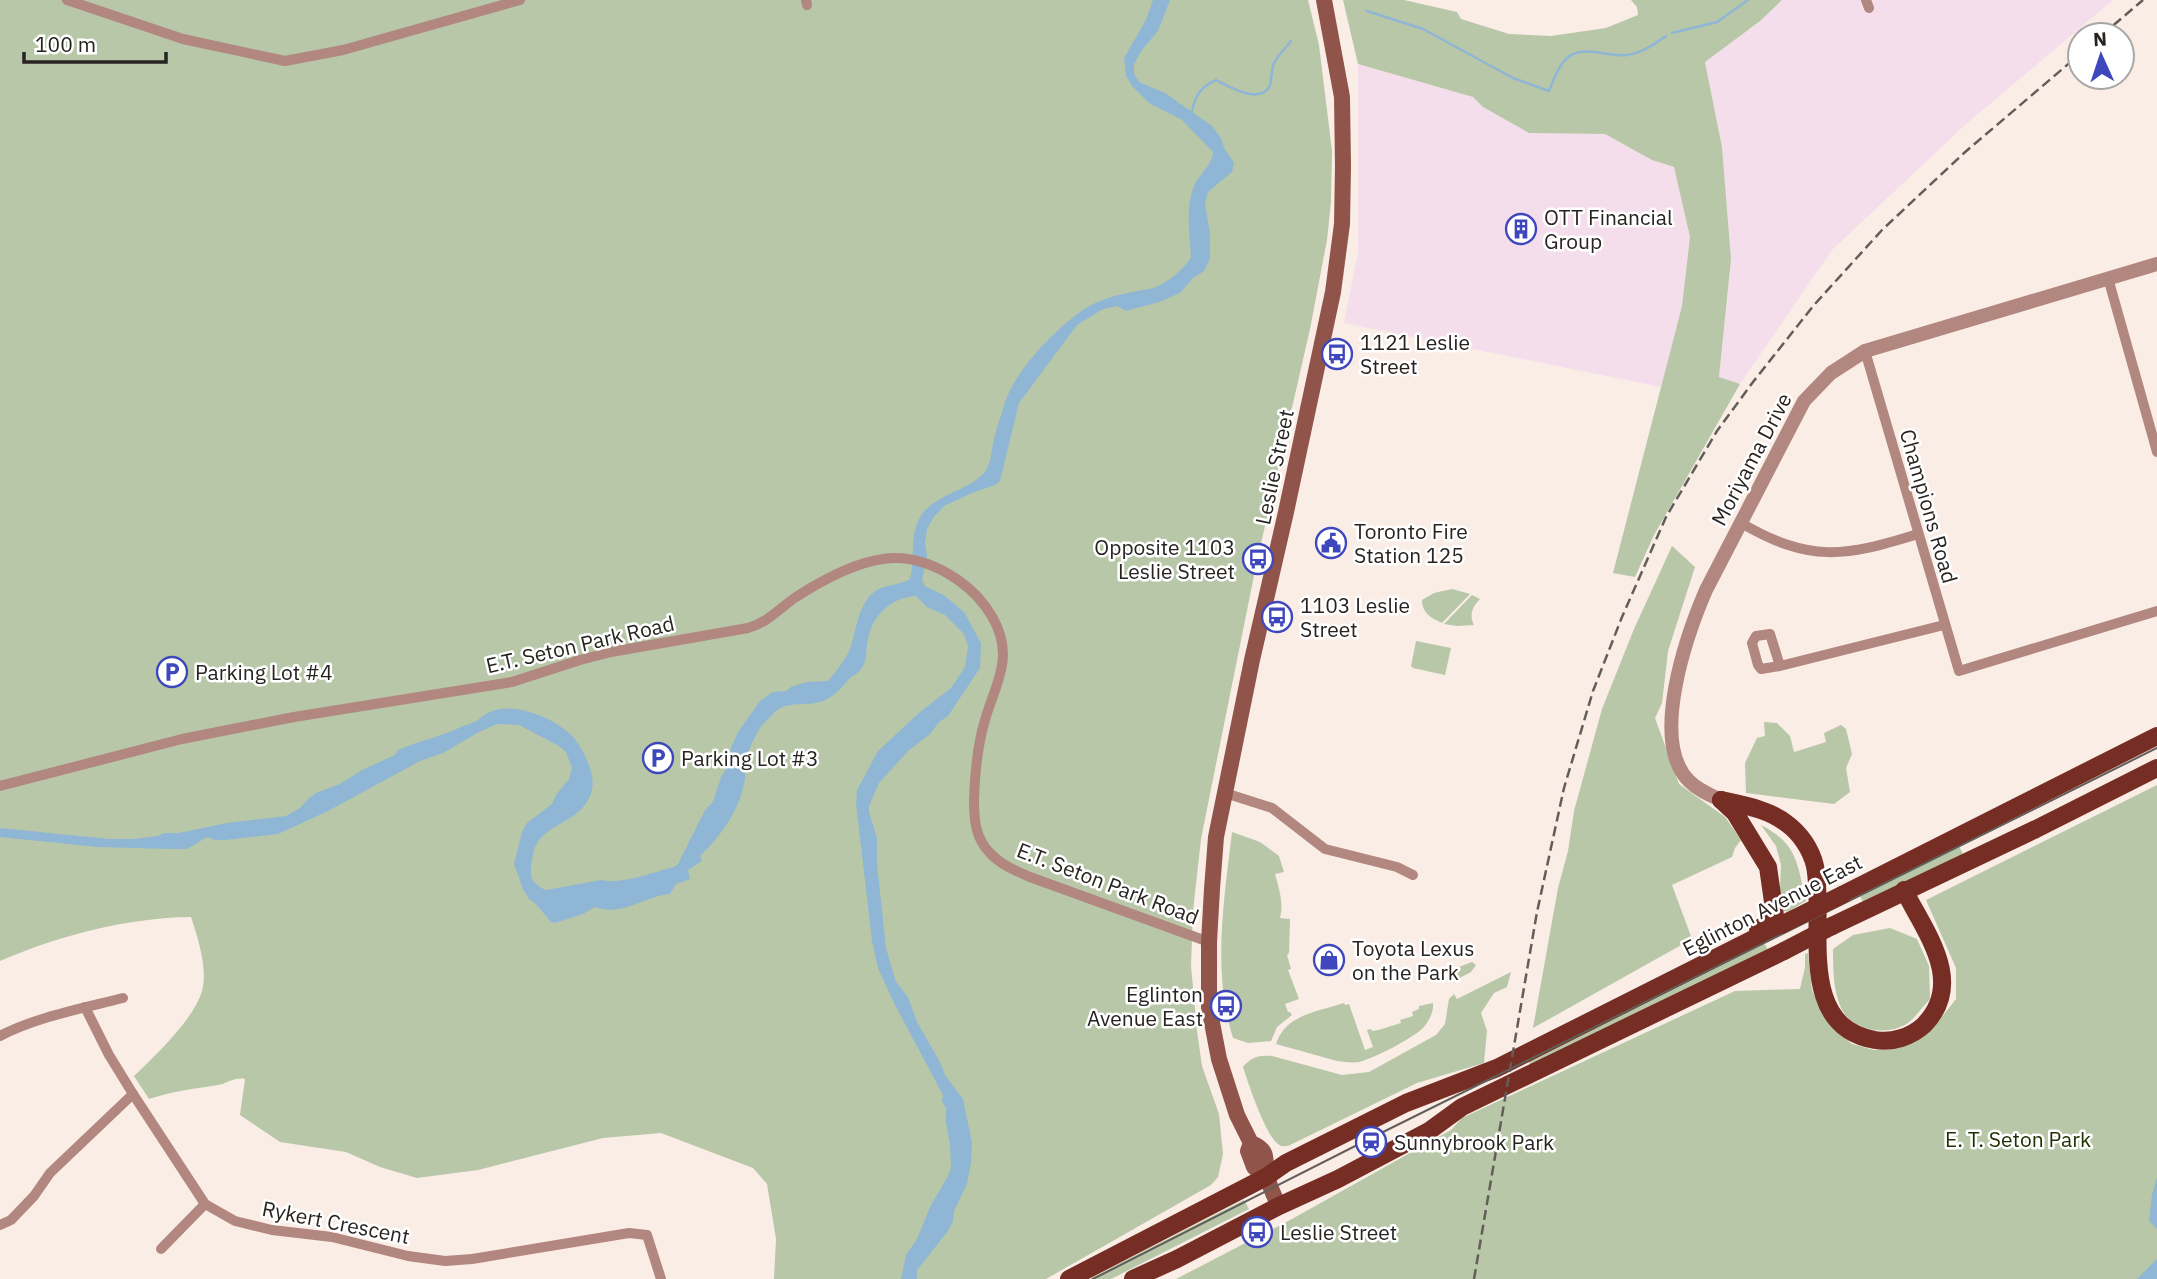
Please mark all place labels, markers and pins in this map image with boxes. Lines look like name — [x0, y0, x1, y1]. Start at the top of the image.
place label: OTT Financial Group — [1544, 203, 1673, 255]
building icon: OTT Financial Group — [1504, 212, 1538, 246]
place label: 1121 Leslie Street — [1360, 328, 1470, 380]
bus stop icon: 1121 Leslie Street — [1320, 337, 1354, 371]
place label: Toronto Fire Station 125 — [1354, 517, 1468, 569]
public building icon: Toronto Fire Station 125 — [1314, 526, 1348, 560]
place label: Opposite 1103 Leslie Street — [1094, 533, 1235, 585]
bus stop icon: Opposite 1103 Leslie Street — [1241, 542, 1275, 576]
place label: 1103 Leslie Street — [1300, 591, 1410, 643]
bus stop icon: 1103 Leslie Street — [1260, 600, 1294, 634]
parking icon: Parking Lot #4 — [155, 655, 189, 689]
place label: Parking Lot #4 — [195, 658, 333, 686]
parking icon: Parking Lot #3 — [641, 741, 675, 775]
place label: Parking Lot #3 — [681, 744, 819, 772]
place label: Toyota Lexus on the Park — [1352, 934, 1474, 986]
shop icon: Toyota Lexus on the Park — [1312, 943, 1346, 977]
place label: Eglinton Avenue East — [1087, 980, 1203, 1032]
bus stop icon: Eglinton Avenue East — [1209, 989, 1243, 1023]
station icon: Sunnybrook Park — [1354, 1125, 1388, 1159]
place label: Sunnybrook Park — [1394, 1128, 1554, 1156]
bus stop icon: Leslie Street — [1240, 1215, 1274, 1249]
place label: Leslie Street — [1280, 1218, 1397, 1246]

